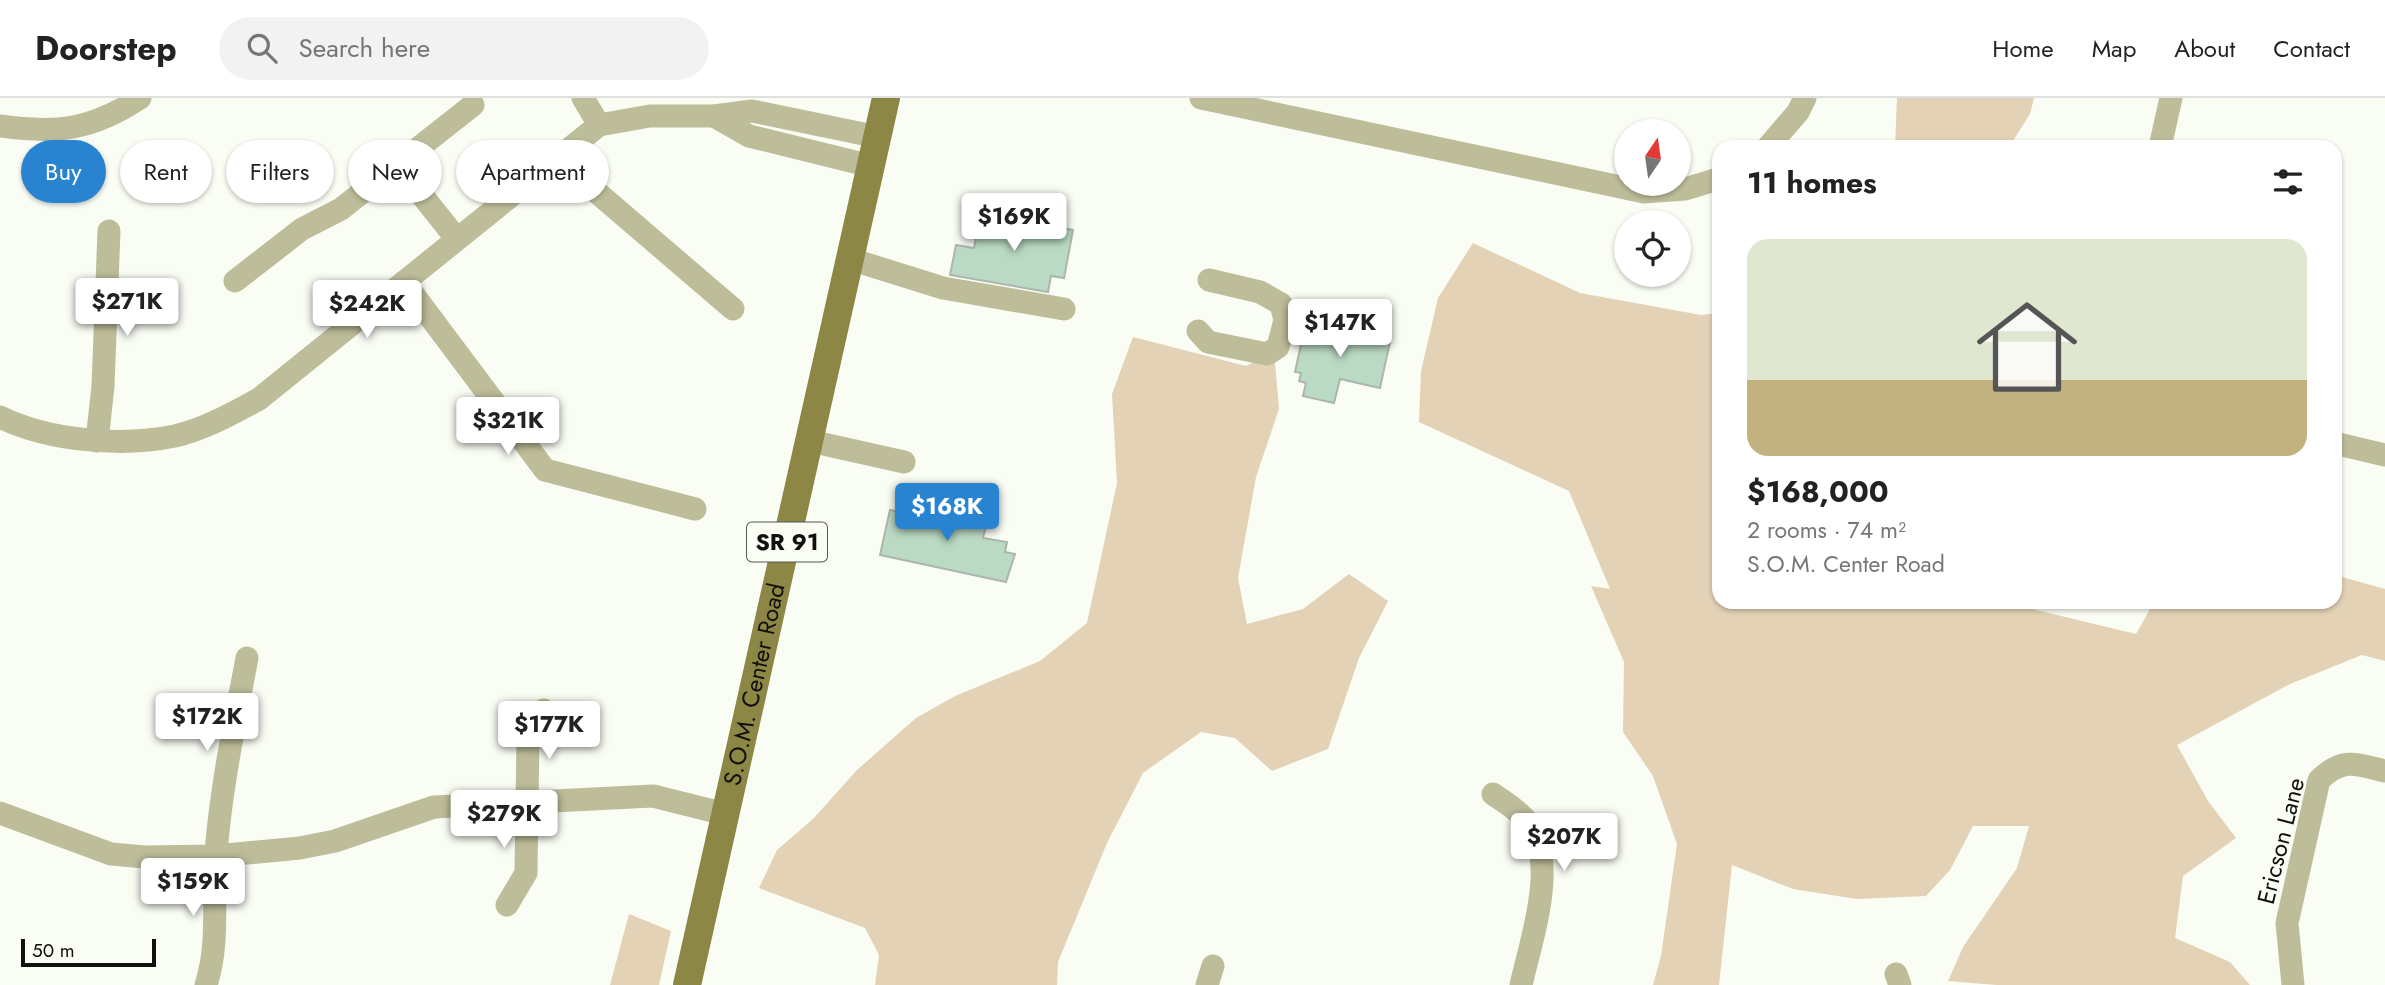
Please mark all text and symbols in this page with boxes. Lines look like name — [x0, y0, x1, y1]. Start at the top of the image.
search box — [219, 17, 709, 80]
text: Doorstep — [35, 25, 177, 72]
icon: search — [243, 29, 281, 67]
text: Search here — [299, 29, 430, 67]
text: Home — [1992, 31, 2054, 66]
text: Map — [2092, 31, 2136, 66]
text: About — [2174, 31, 2235, 66]
text: Contact — [2273, 31, 2350, 66]
north arrow — [1614, 119, 1690, 196]
map controls — [1614, 119, 1691, 287]
chip: Buy — [21, 140, 106, 203]
chip: Rent — [120, 140, 212, 203]
chip: Filters — [226, 140, 334, 203]
chip: New — [348, 140, 442, 203]
chip: Apartment — [456, 140, 609, 203]
text: 11 homes — [1747, 161, 1877, 204]
icon: filters — [2269, 163, 2307, 201]
pin: $169K — [965, 194, 1063, 253]
text: $169K — [978, 199, 1050, 233]
button: locate — [1614, 210, 1691, 287]
pin: $271K — [78, 278, 176, 338]
pin: $242K — [318, 280, 416, 340]
text: $271K — [91, 284, 163, 318]
icon: home — [1964, 284, 2090, 410]
text: $242K — [329, 286, 405, 320]
pin: $147K — [1291, 300, 1389, 359]
text: $147K — [1304, 305, 1376, 339]
pin: $321K — [459, 398, 557, 457]
text: $321K — [472, 403, 544, 437]
text: $168,000 — [1747, 470, 1889, 513]
pin: $168K — [898, 484, 996, 543]
text: $168K — [911, 489, 983, 523]
text: 2 rooms · 74 m² — [1747, 513, 1906, 547]
road number: SR 91 — [747, 522, 827, 562]
text: S.O.M. Center Road — [1747, 547, 1945, 581]
street label: S.O.M. Center Road — [714, 580, 794, 789]
pin: $172K — [158, 694, 256, 753]
text: $172K — [171, 699, 243, 733]
pin: $177K — [500, 702, 598, 761]
text: $177K — [514, 707, 584, 741]
street label: Ericson Lane — [2248, 774, 2313, 908]
pin: $279K — [455, 790, 553, 850]
text: $279K — [467, 796, 541, 830]
pin: $207K — [1515, 814, 1613, 873]
text: $207K — [1527, 819, 1601, 853]
pin: $159K — [144, 858, 242, 918]
text: $159K — [157, 864, 229, 898]
scale bar — [21, 936, 156, 968]
text: 50 m — [32, 937, 75, 964]

